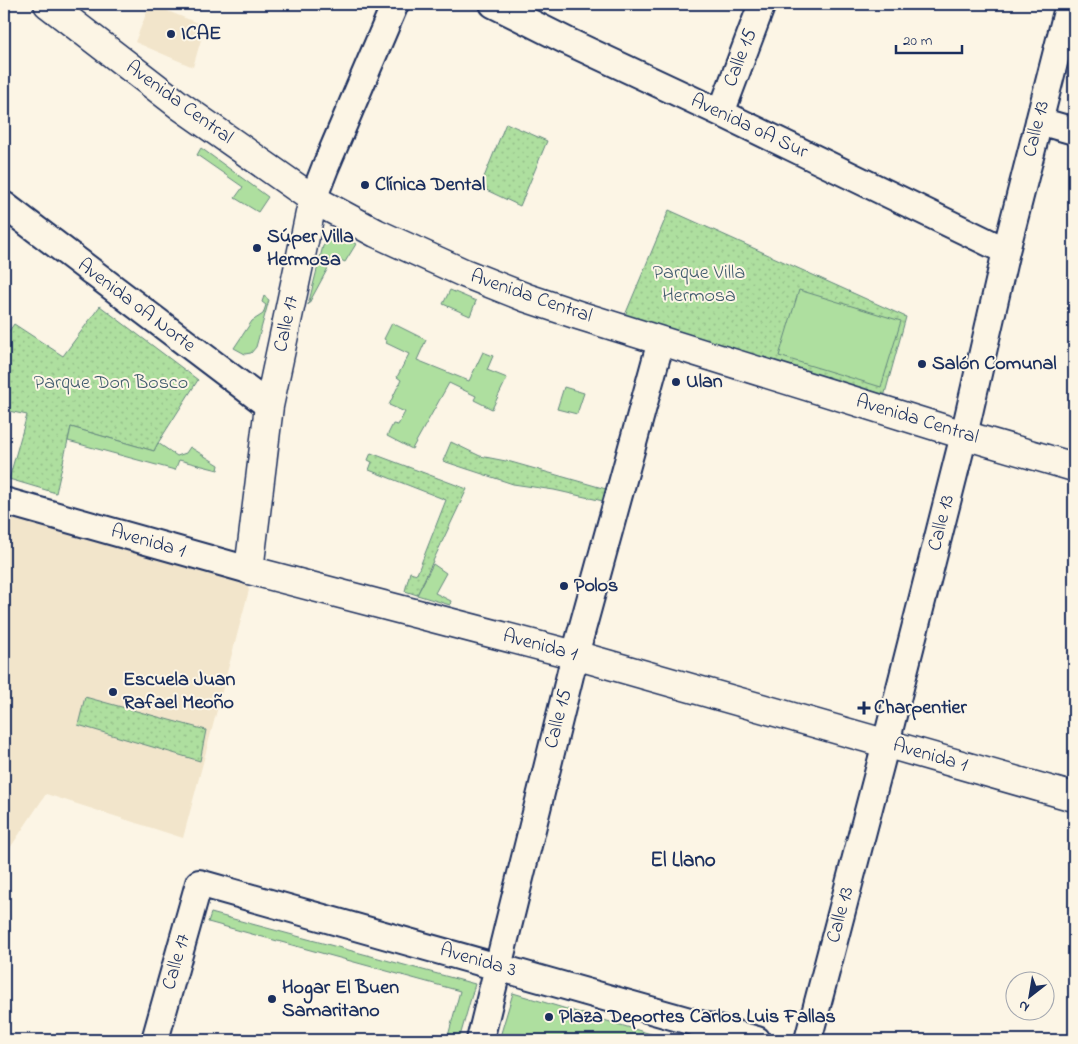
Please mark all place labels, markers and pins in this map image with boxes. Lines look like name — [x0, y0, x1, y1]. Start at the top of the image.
place label: ICAE — [181, 20, 221, 49]
marker: ICAE — [165, 28, 177, 40]
place label: Clínica Dental — [375, 171, 485, 200]
marker: Clínica Dental — [359, 179, 371, 191]
place label: Súper Villa Hermosa — [267, 223, 354, 275]
marker: Súper Villa Hermosa — [251, 242, 263, 254]
place label: Salón Comunal — [932, 350, 1057, 379]
marker: Salón Comunal — [916, 358, 928, 370]
place label: Ulan — [686, 368, 723, 397]
marker: Ulan — [670, 376, 682, 388]
place label: Polos — [574, 572, 618, 601]
marker: Polos — [558, 580, 570, 592]
place label: Escuela Juan Rafael Meoño — [123, 666, 236, 718]
marker: Escuela Juan Rafael Meoño — [107, 686, 119, 698]
place label: Charpentier — [874, 694, 967, 723]
marker: Charpentier — [858, 702, 870, 714]
place label: Hogar El Buen Samaritano — [282, 974, 399, 1026]
marker: Hogar El Buen Samaritano — [266, 993, 278, 1005]
place label: Plaza Deportes Carlos Luis Fallas — [559, 1003, 836, 1032]
marker: Plaza Deportes Carlos Luis Fallas — [543, 1011, 555, 1023]

